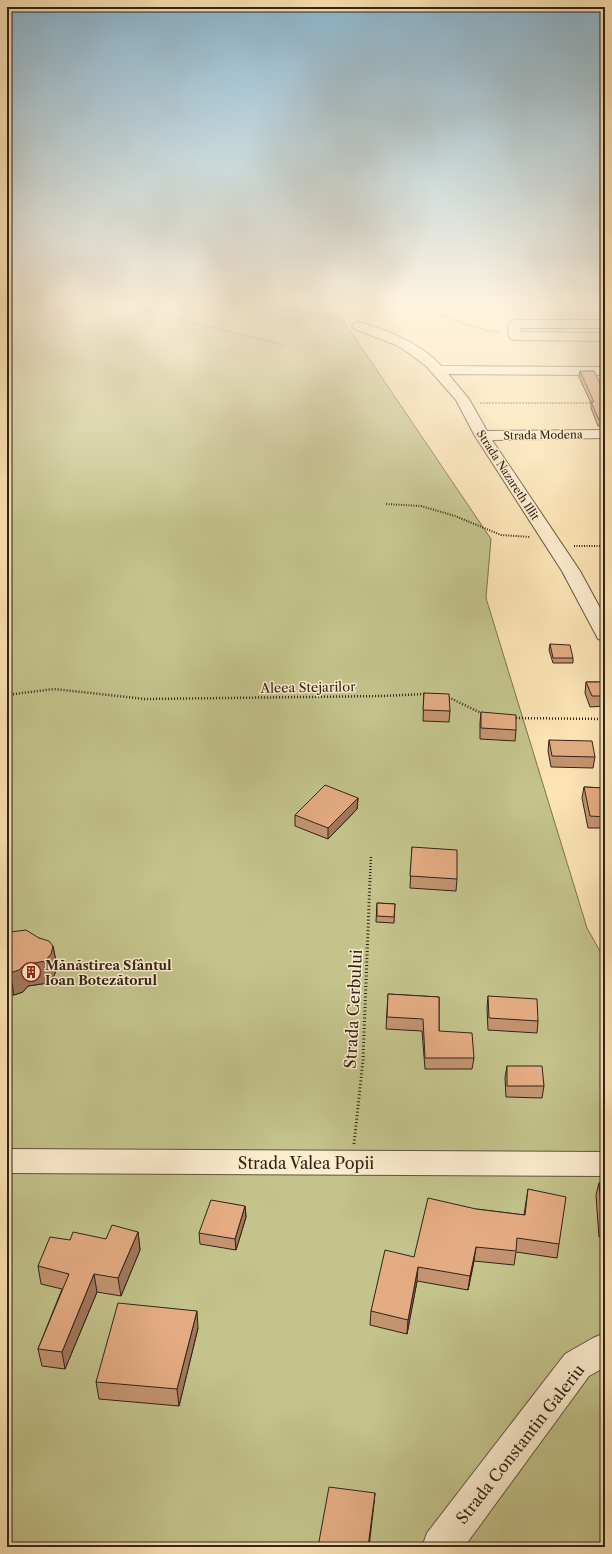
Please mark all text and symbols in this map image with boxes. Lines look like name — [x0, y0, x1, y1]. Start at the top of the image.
street label: Strada Nazareth Illit — [474, 427, 542, 523]
street label: Strada Modena — [503, 427, 583, 443]
street label: Aleea Stejarilor — [259, 678, 356, 696]
street label: Strada Cerbului — [340, 949, 366, 1069]
place label: Mănăstirea Sfântul Ioan Botezătorul — [45, 957, 172, 988]
building icon: Mănăstirea Sfântul Ioan Botezătorul — [20, 961, 42, 983]
street label: Strada Valea Popii — [238, 1153, 374, 1173]
street label: Strada Constantin Galeriu — [451, 1360, 589, 1528]

